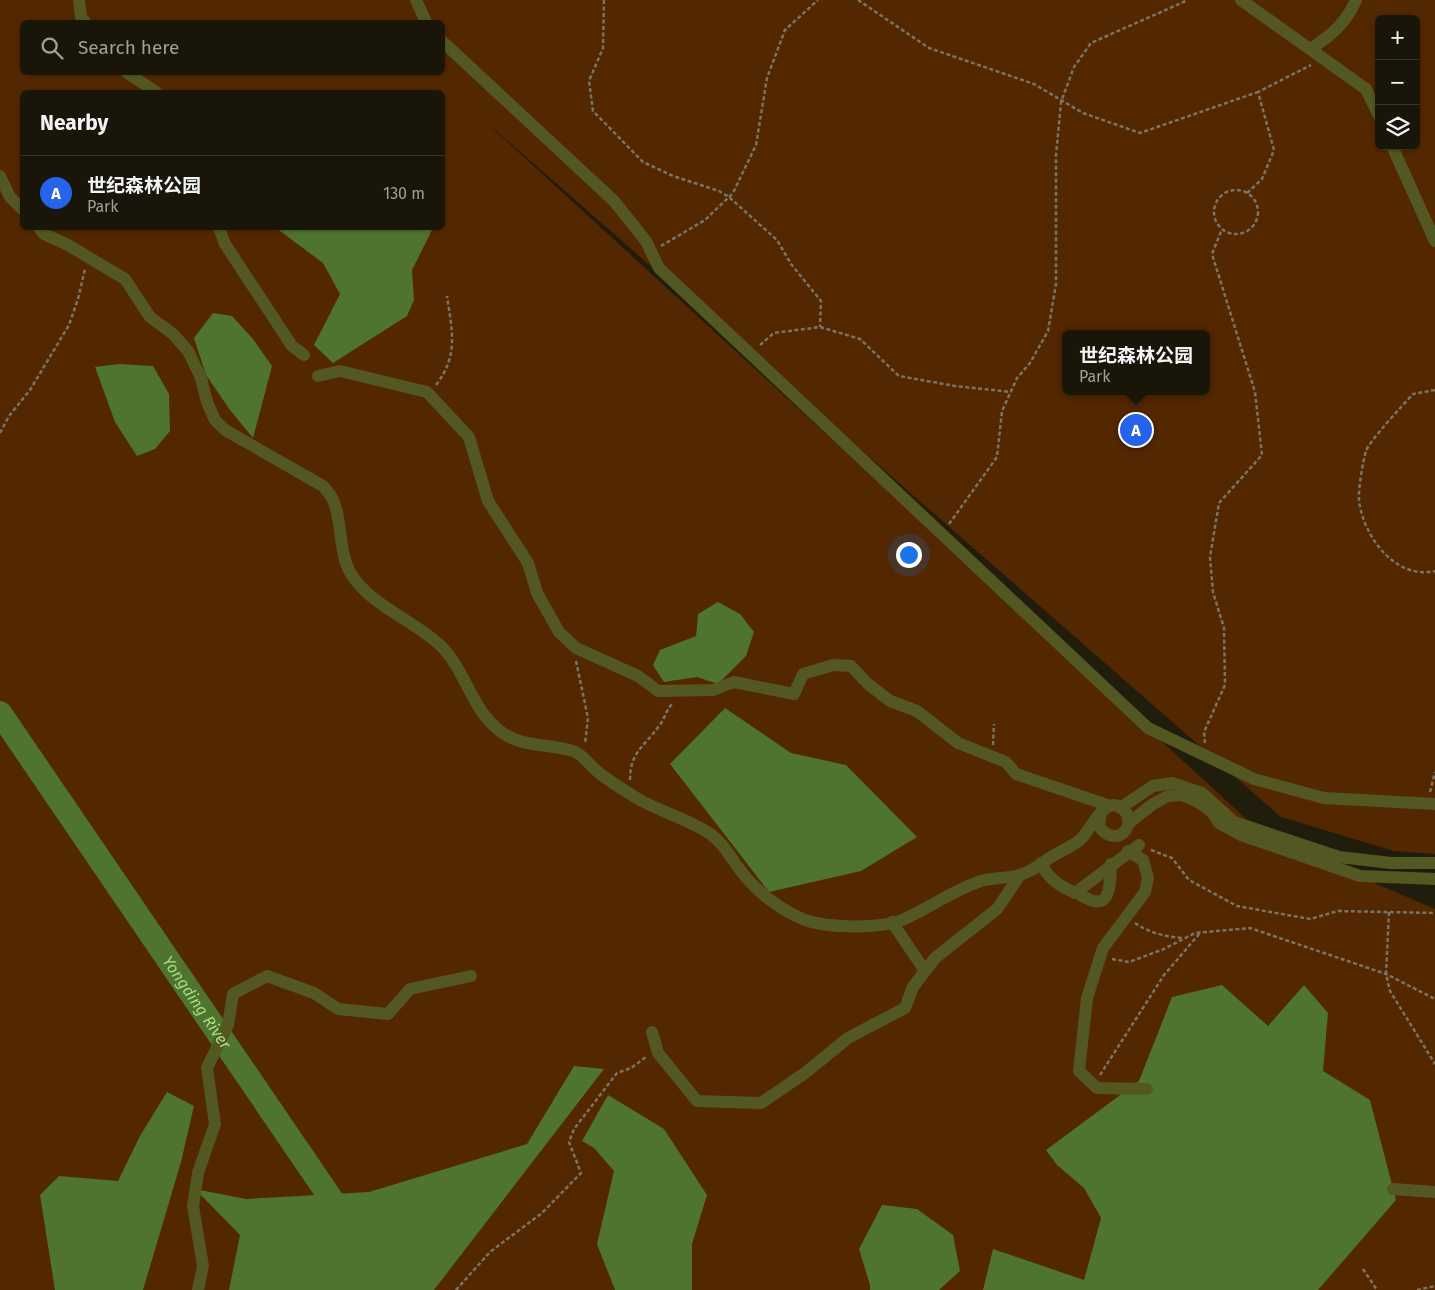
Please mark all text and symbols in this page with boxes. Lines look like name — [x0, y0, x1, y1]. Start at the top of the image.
map controls — [1375, 15, 1420, 150]
button: + — [1375, 15, 1420, 60]
search box — [20, 20, 445, 75]
icon: search — [38, 34, 66, 62]
text: Search here — [78, 36, 179, 59]
button: − — [1375, 60, 1420, 105]
button: layers — [1375, 105, 1420, 150]
text: Nearby — [40, 110, 108, 136]
text: 世纪森林公园 — [87, 174, 201, 197]
text: A — [51, 184, 61, 203]
text: 130 m — [383, 184, 425, 203]
text: Park — [87, 197, 119, 216]
popup — [1062, 330, 1210, 395]
text: 世纪森林公园 — [1079, 344, 1193, 367]
text: Park — [1079, 367, 1110, 386]
pin: A — [1120, 411, 1152, 449]
your location — [896, 542, 922, 568]
water label: Yongding River — [159, 952, 236, 1053]

